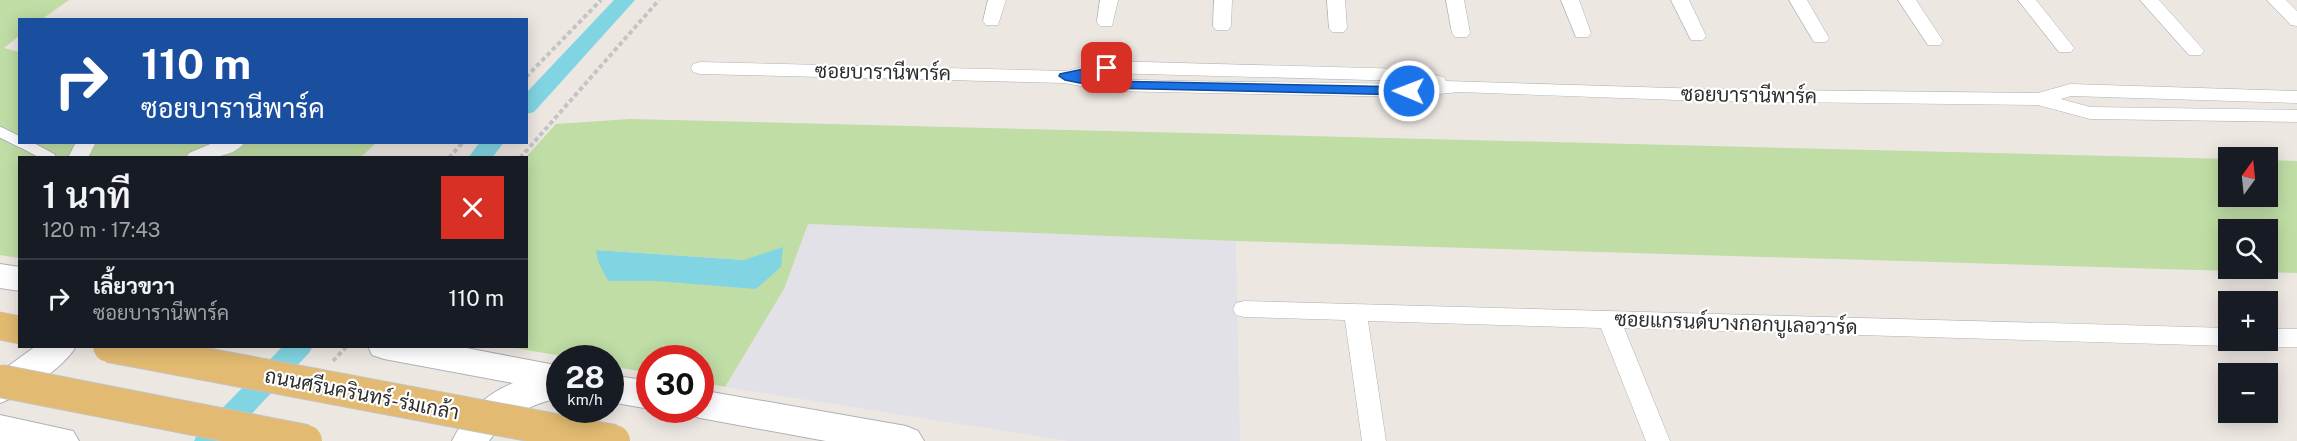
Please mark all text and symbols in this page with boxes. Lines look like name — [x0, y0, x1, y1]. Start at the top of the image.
text: 110 m — [141, 39, 251, 88]
icon: right — [42, 42, 120, 120]
pin — [1081, 42, 1132, 93]
icon: arrive — [1090, 51, 1123, 84]
street label: ซอยบารานีพาร์ค — [815, 57, 951, 85]
position arrow — [1377, 59, 1441, 123]
street label: ซอยบารานีพาร์ค — [1681, 80, 1817, 108]
text: ซอยบารานีพาร์ค — [141, 92, 325, 124]
north arrow — [2218, 147, 2278, 207]
map controls — [2218, 147, 2278, 423]
text: 1 นาที — [42, 174, 131, 216]
button: close — [441, 176, 504, 239]
text: 120 m · 17:43 — [42, 218, 160, 242]
button: search — [2218, 219, 2278, 279]
text: เลี้ยวขวา — [93, 273, 175, 299]
icon: right — [42, 282, 75, 315]
text: 110 m — [448, 285, 504, 311]
button: + — [2218, 291, 2278, 351]
text: ซอยบารานีพาร์ค — [93, 301, 229, 325]
street label: ซอยแกรนด์บางกอกบูเลอวาร์ด — [1614, 305, 1858, 342]
speed limit sign: 30 — [636, 345, 714, 423]
text: 28 — [565, 359, 605, 395]
street label: ถนนศรีนครินทร์-ร่มเกล้า — [263, 361, 462, 425]
button: − — [2218, 363, 2278, 423]
text: km/h — [567, 391, 603, 408]

